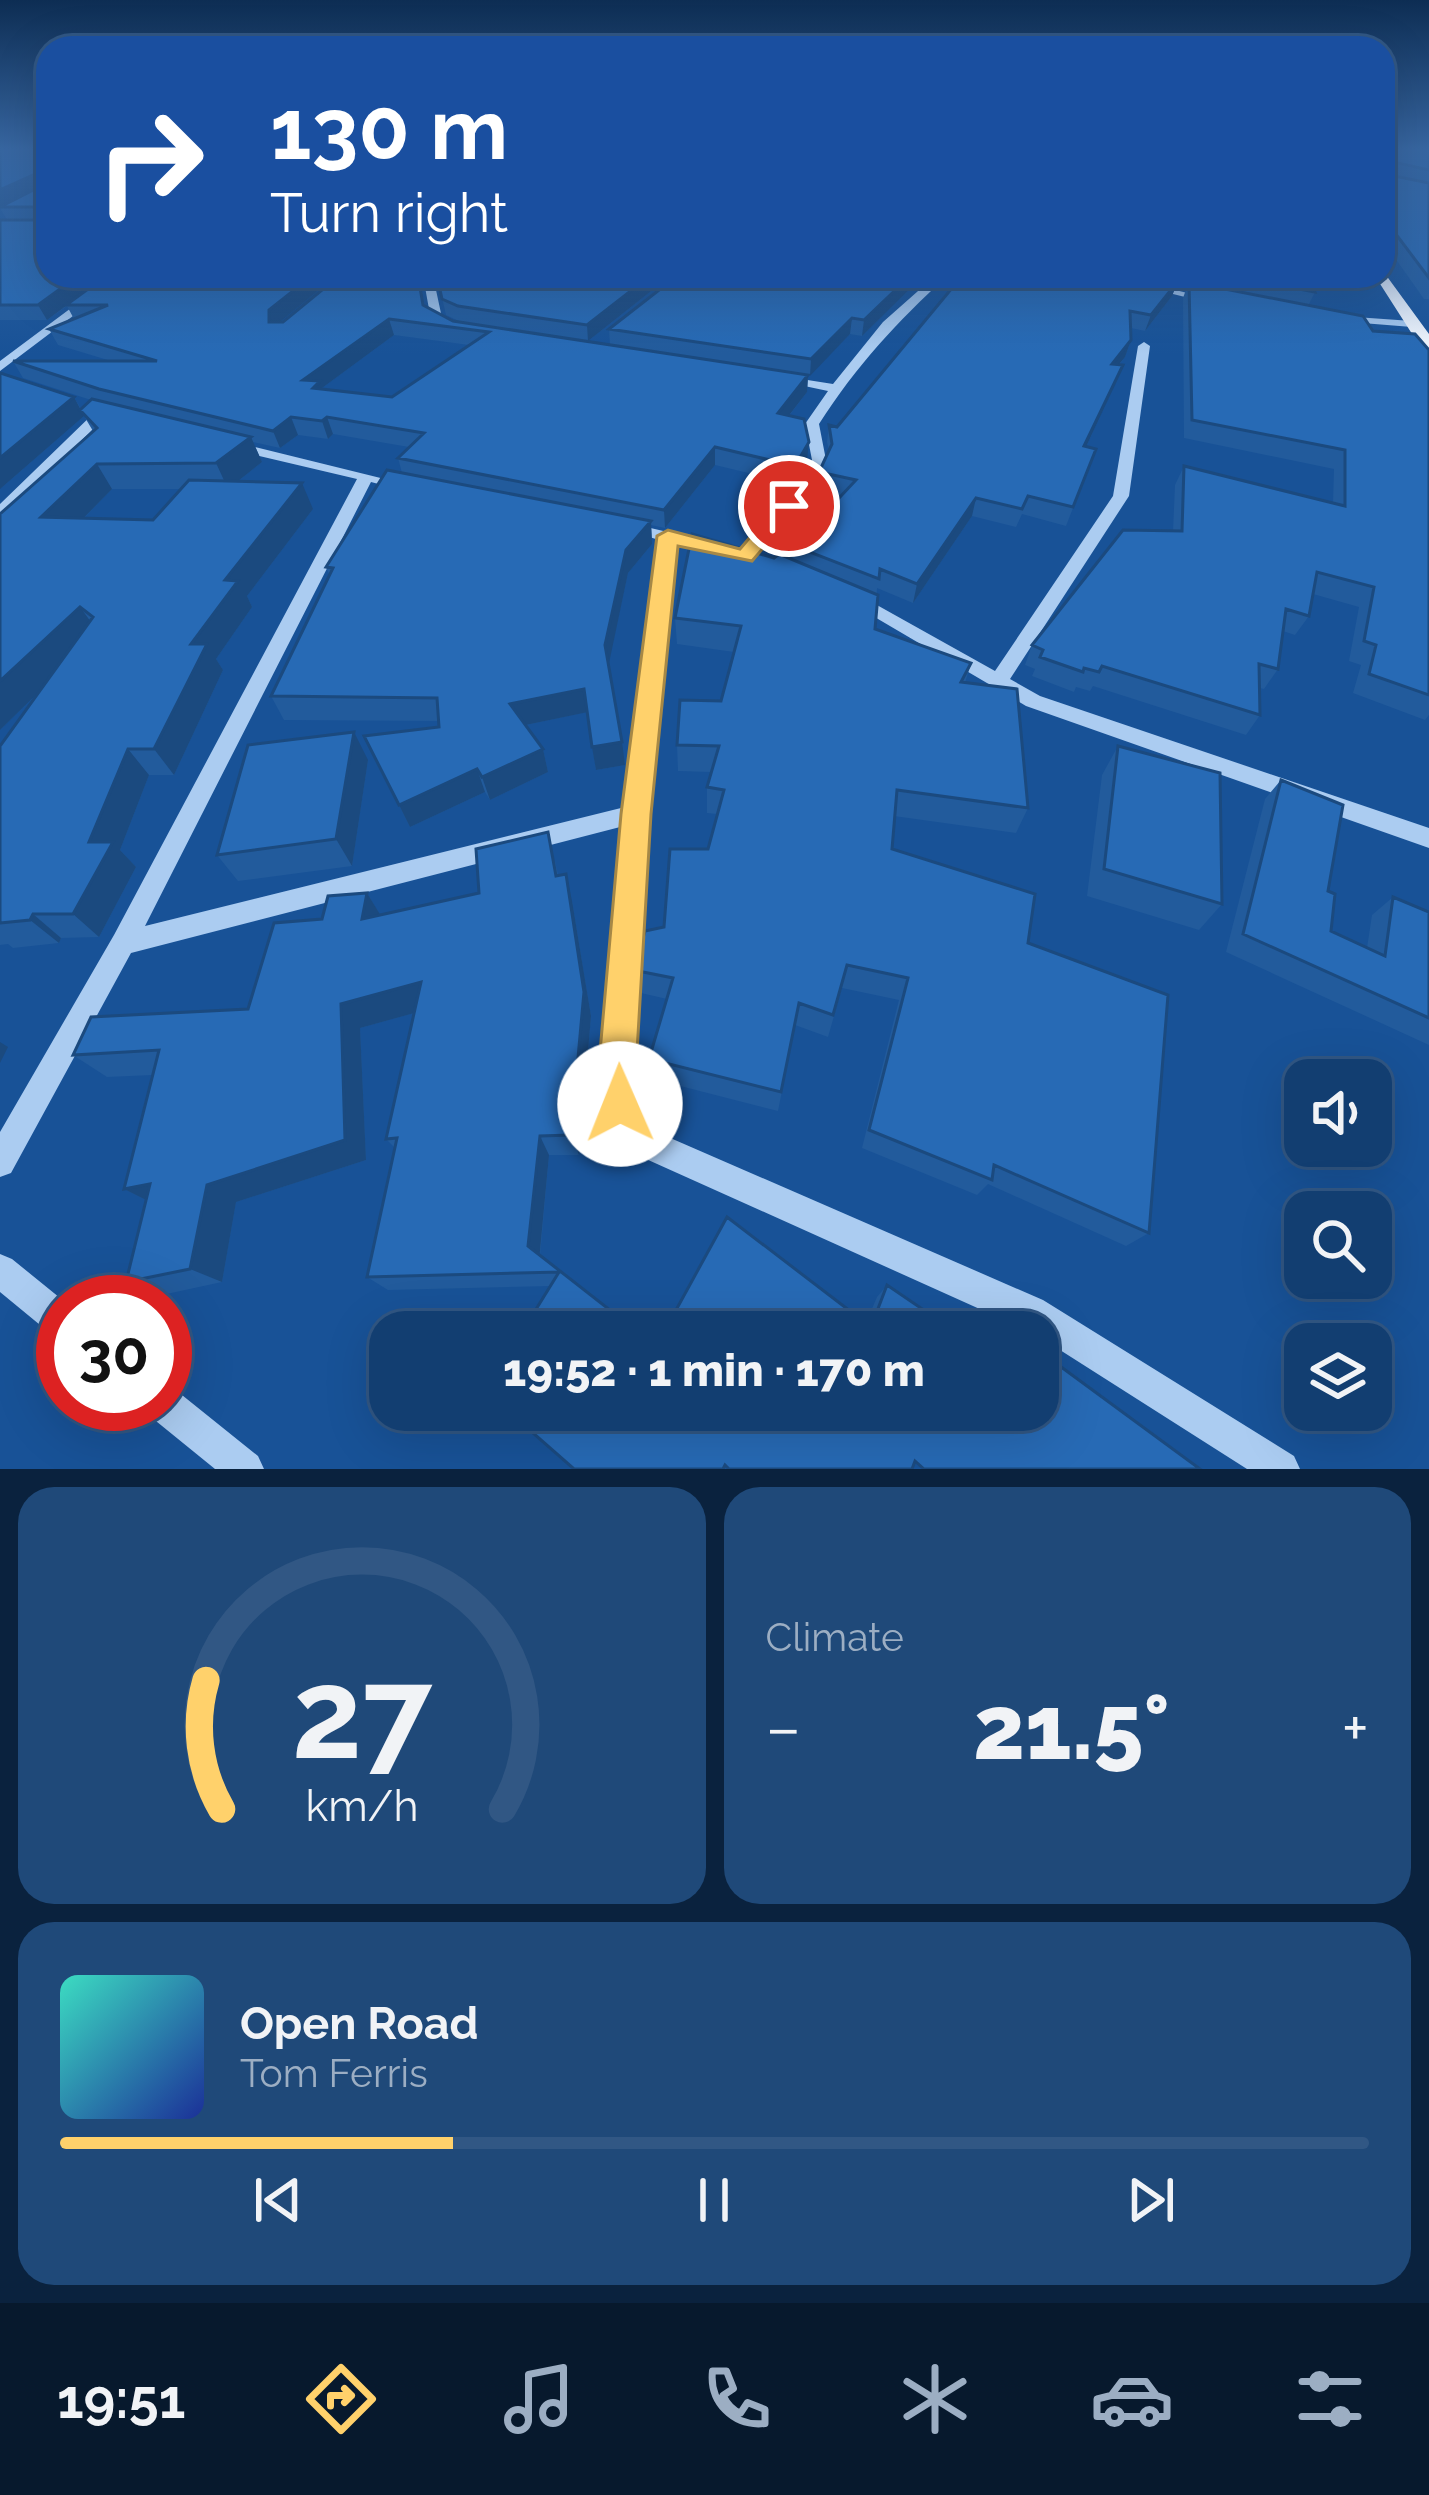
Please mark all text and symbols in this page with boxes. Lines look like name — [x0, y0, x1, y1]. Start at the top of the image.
text: 130 m — [270, 80, 508, 179]
icon: right — [72, 84, 228, 240]
text: Turn right — [270, 181, 508, 245]
pin — [738, 455, 840, 557]
icon: arrive — [756, 473, 822, 539]
position arrow — [557, 1041, 683, 1167]
map controls — [1284, 1059, 1392, 1431]
button: sound — [1284, 1059, 1392, 1167]
button: search — [1284, 1191, 1392, 1299]
speed limit sign: 30 — [36, 1275, 192, 1431]
button: layers — [1284, 1323, 1392, 1431]
text: 19:52 · 1 min · 170 m — [503, 1344, 925, 1397]
text: Climate — [766, 1614, 904, 1660]
text: 27 — [292, 1641, 433, 1787]
text: 21.5° — [973, 1674, 1170, 1780]
text: − — [766, 1689, 801, 1766]
text: + — [1342, 1689, 1369, 1766]
text: km/h — [305, 1780, 418, 1830]
text: Open Road — [240, 1997, 479, 2050]
text: Tom Ferris — [240, 2050, 428, 2096]
icon: previous — [245, 2167, 311, 2233]
icon: pause — [681, 2167, 747, 2233]
icon: next — [1118, 2167, 1184, 2233]
icon: directions — [299, 2357, 383, 2441]
icon: music — [497, 2357, 581, 2441]
icon: phone — [695, 2357, 779, 2441]
icon: climate — [893, 2357, 977, 2441]
icon: car — [1090, 2357, 1174, 2441]
icon: filters — [1288, 2357, 1372, 2441]
text: 19:51 — [57, 2367, 185, 2431]

